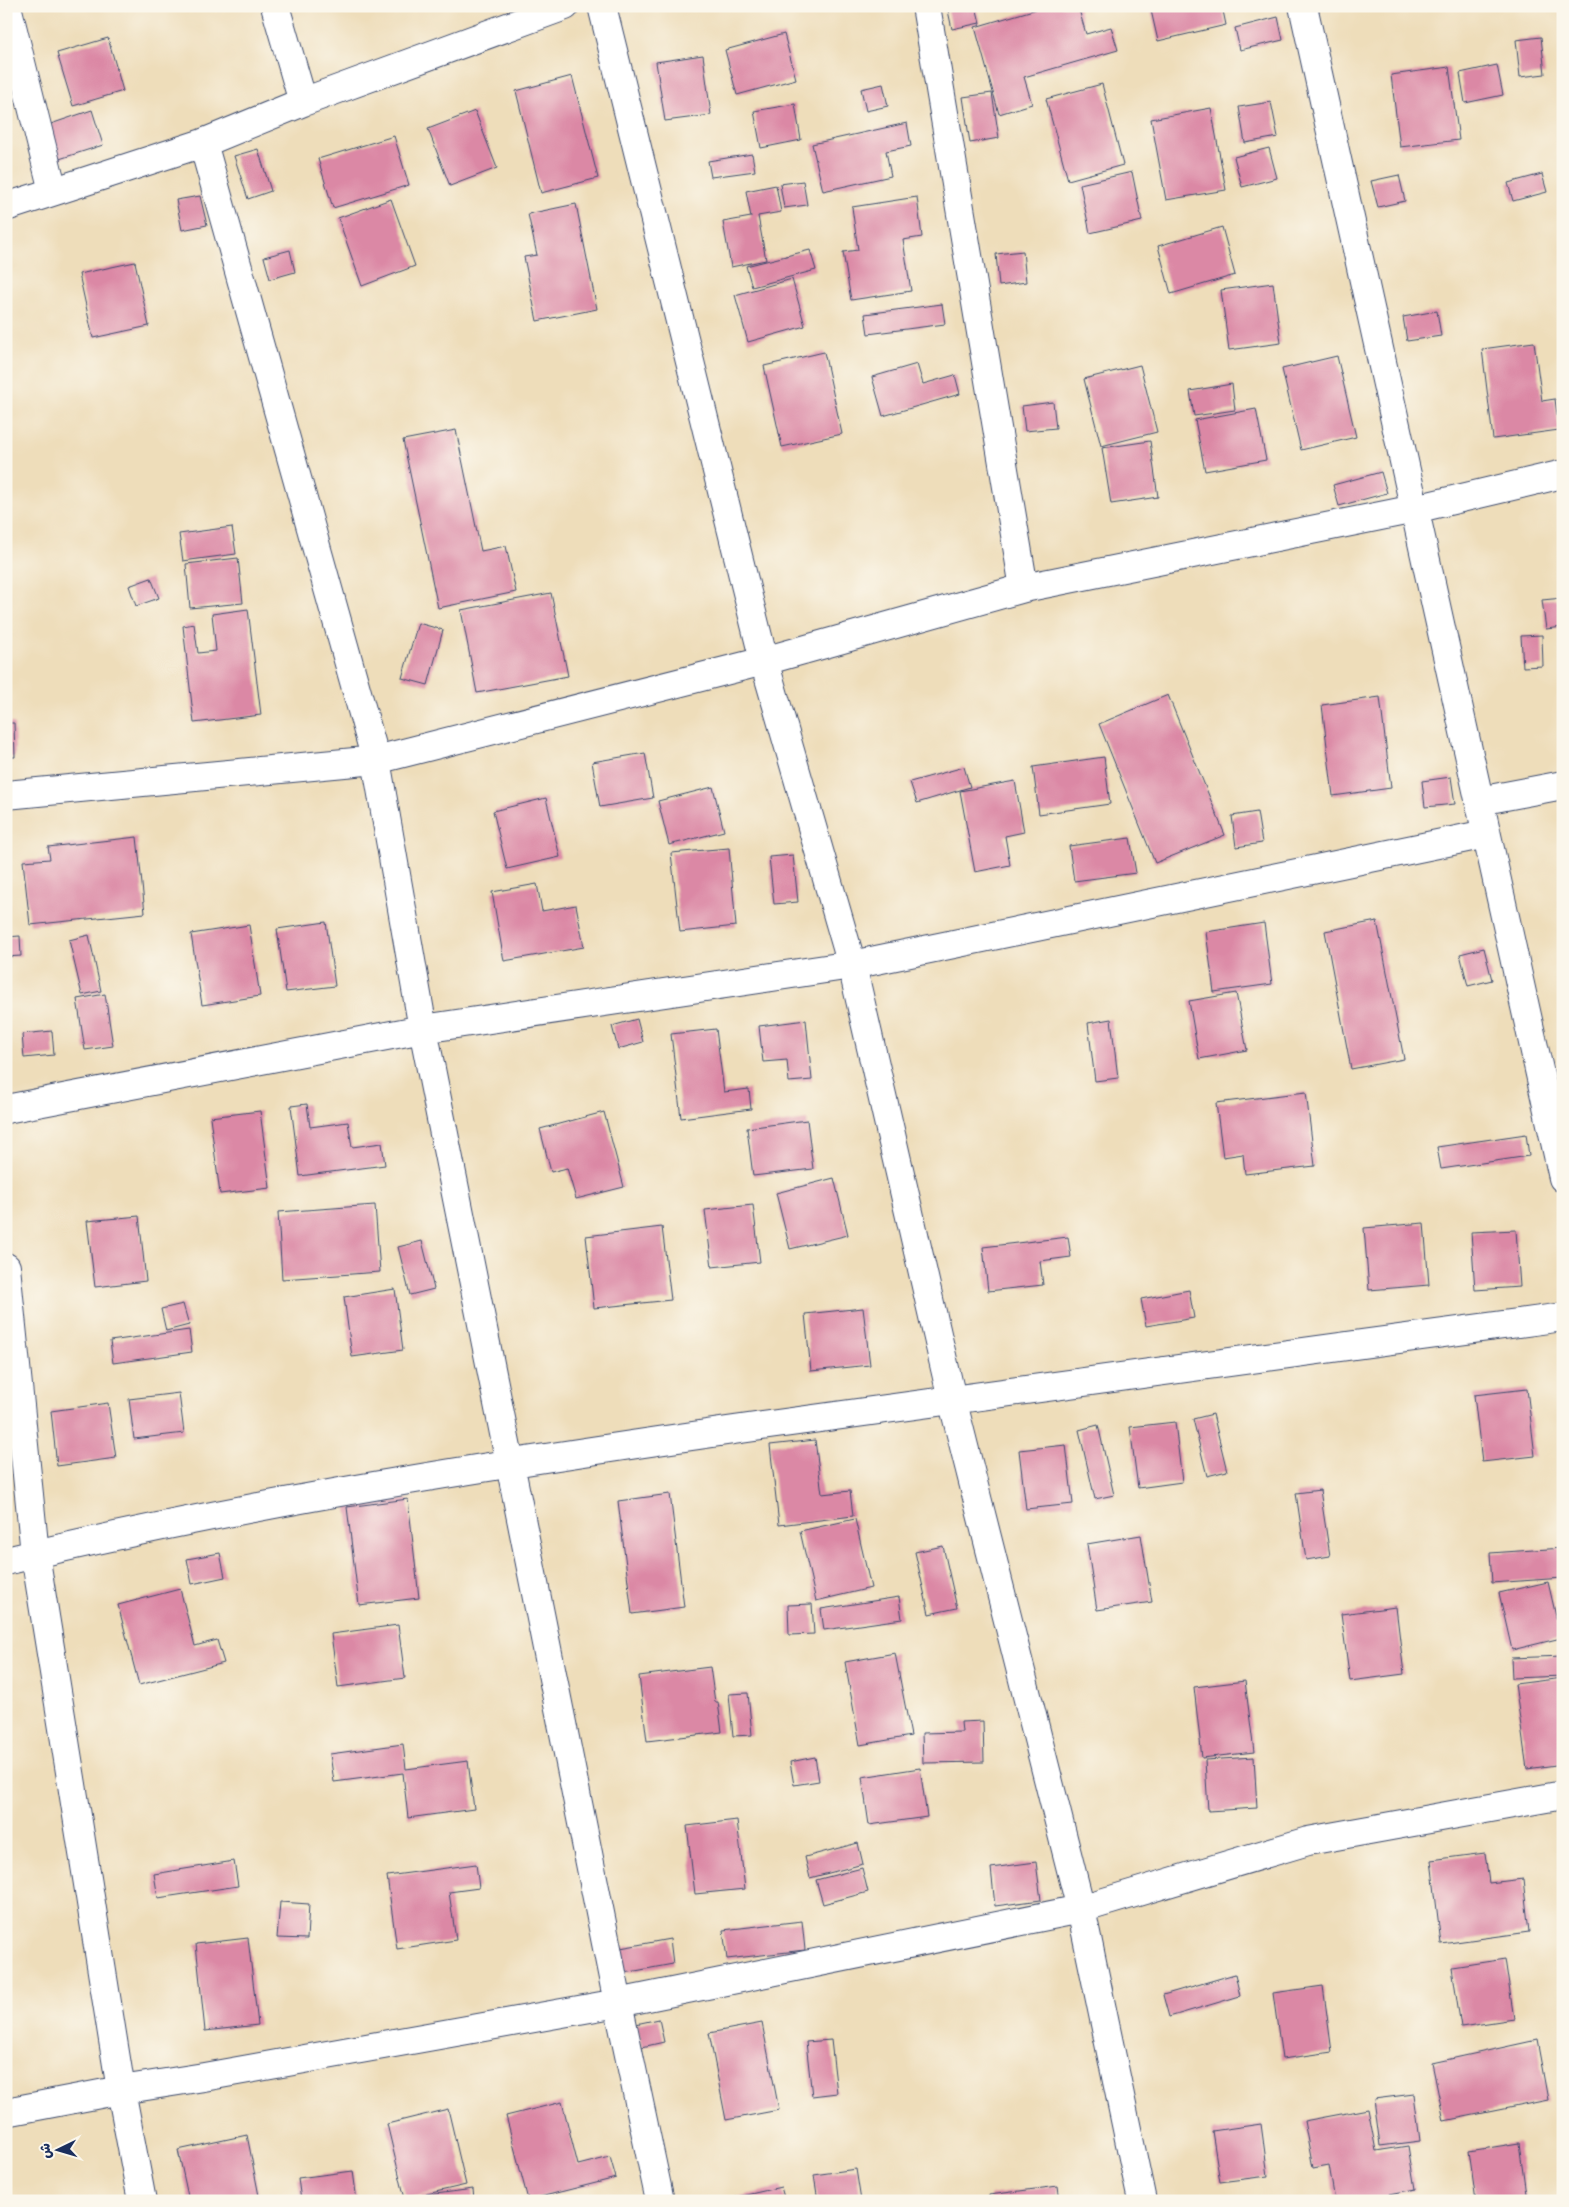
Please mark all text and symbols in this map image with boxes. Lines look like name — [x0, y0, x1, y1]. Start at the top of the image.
north arrow — [32, 2124, 82, 2174]
text: ش — [36, 2143, 55, 2160]

